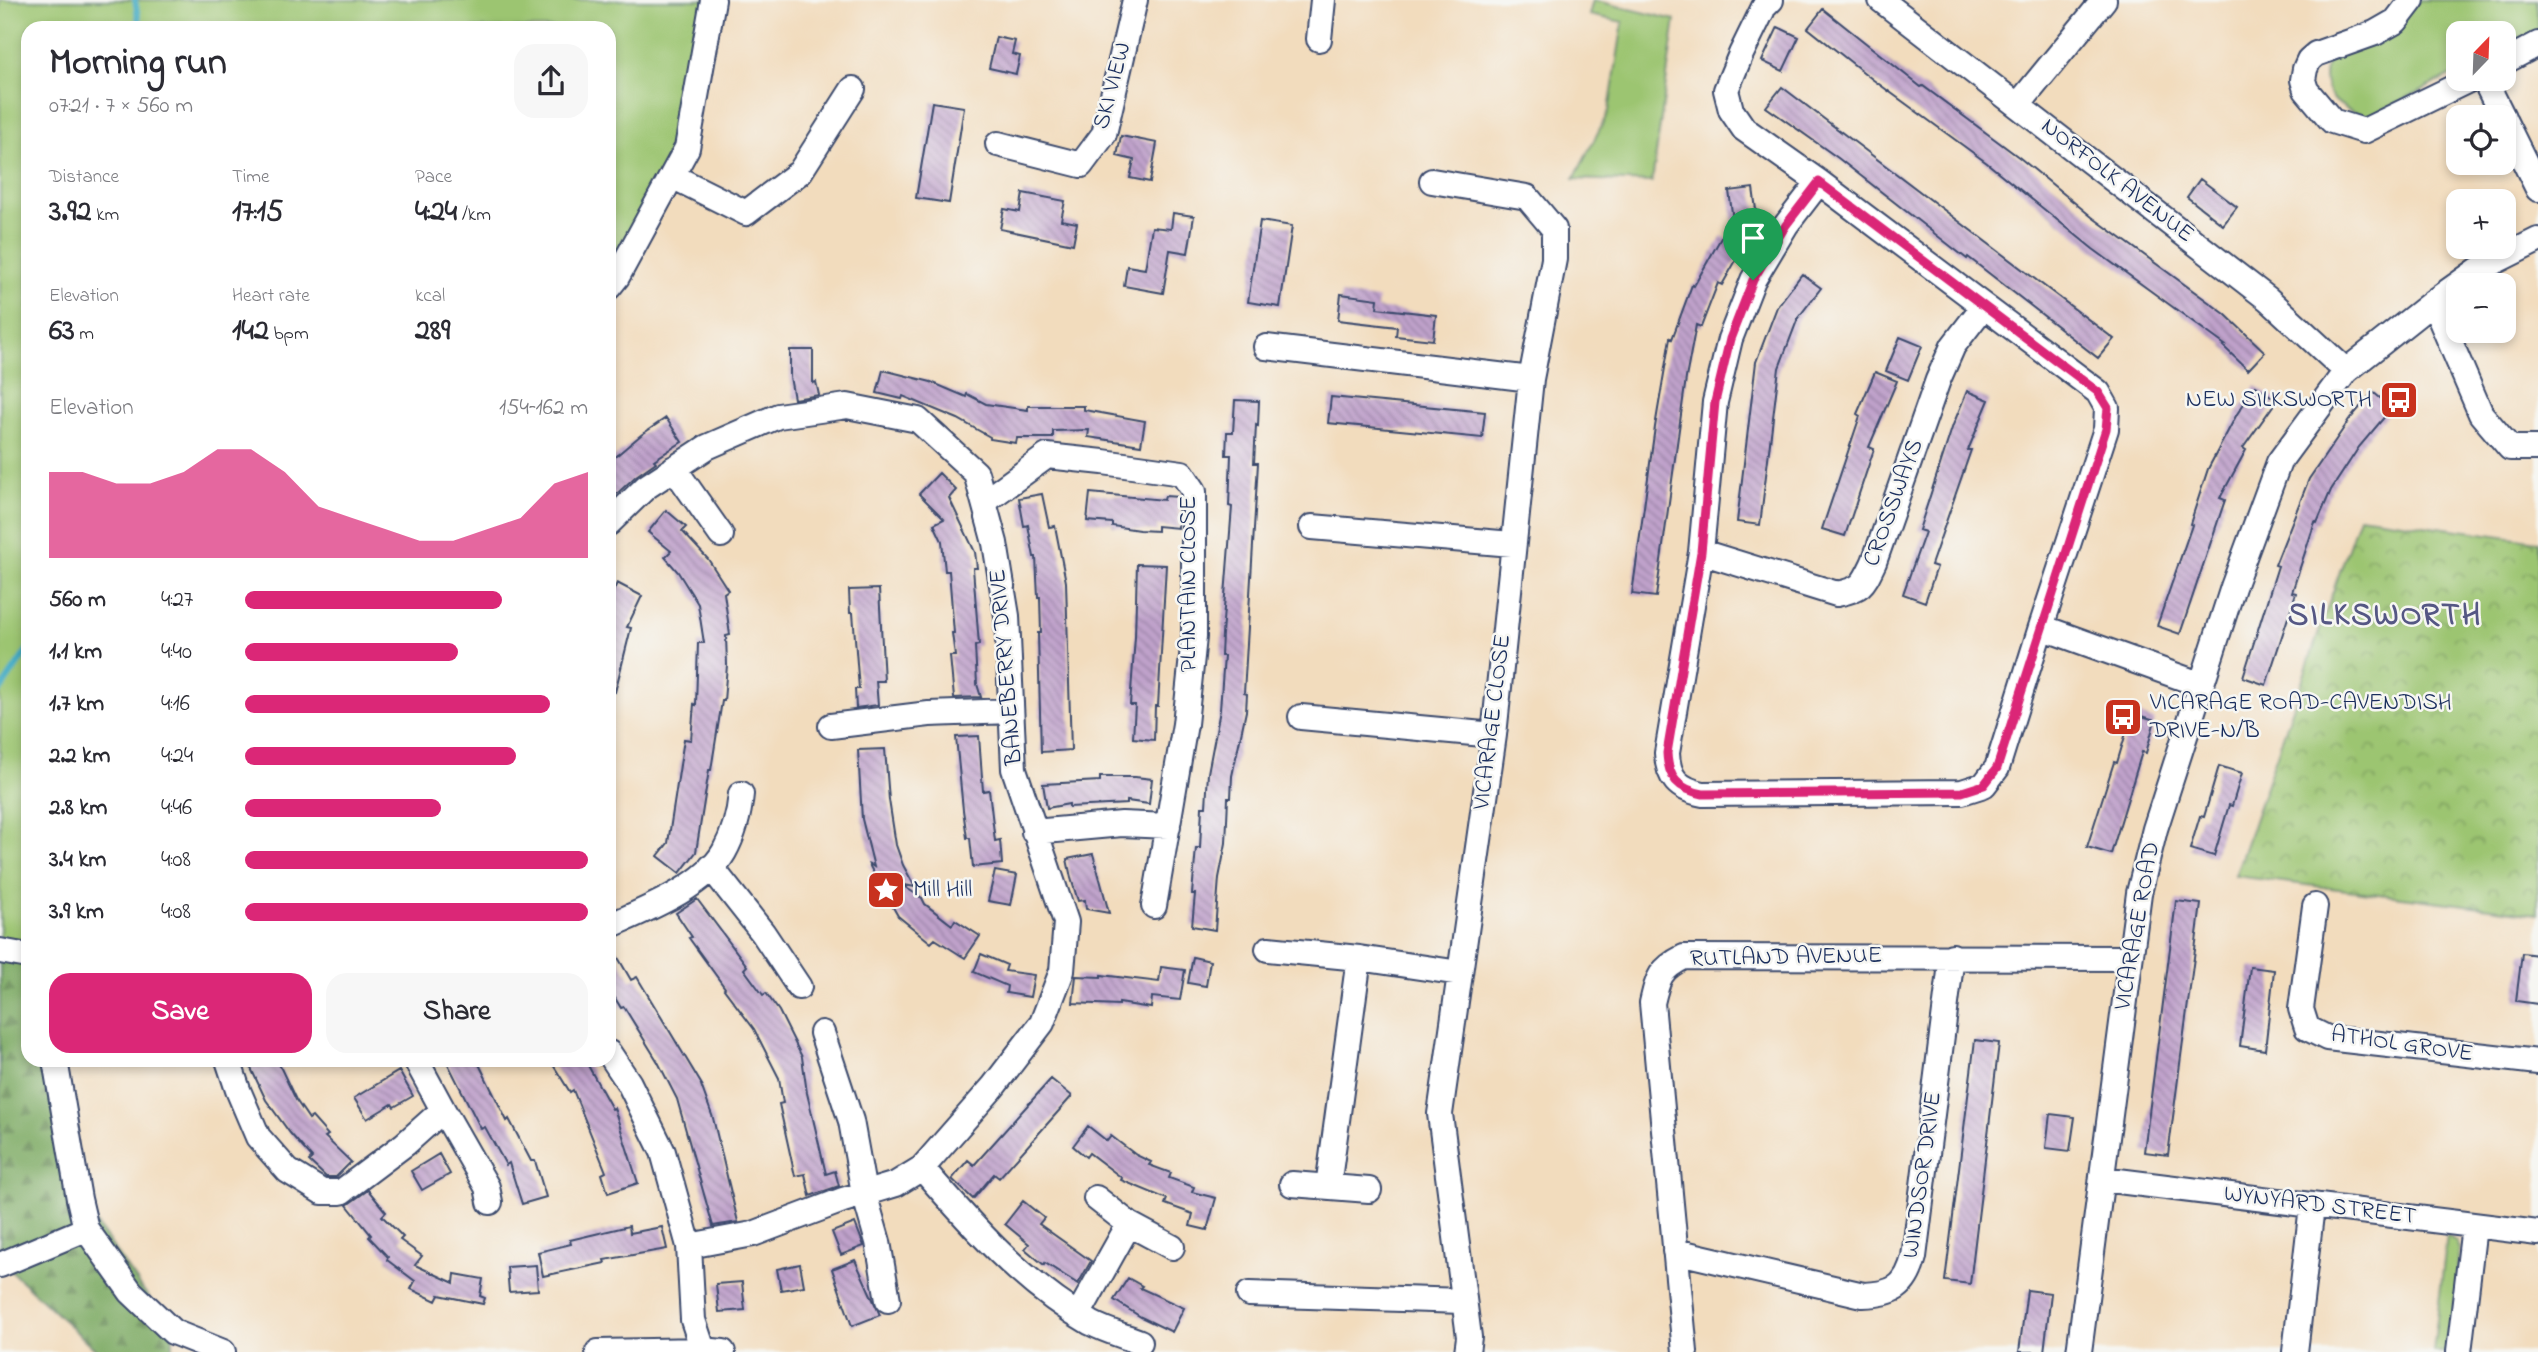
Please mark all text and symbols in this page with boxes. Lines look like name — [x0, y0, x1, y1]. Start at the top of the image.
north arrow — [2446, 21, 2516, 91]
map controls — [2446, 21, 2516, 343]
text: Morning run — [49, 36, 227, 92]
street label: SKI VIEW — [1085, 39, 1141, 133]
button: share — [514, 44, 588, 118]
text: 07:21 · 7 × 560 m — [49, 90, 193, 123]
button: locate — [2446, 105, 2516, 175]
street label: NORFOLK AVENUE — [2033, 110, 2201, 252]
text: Distance — [49, 164, 119, 191]
text: Time — [232, 164, 270, 191]
text: Pace — [415, 164, 452, 191]
button: + — [2446, 189, 2516, 259]
text: 3.92 — [49, 191, 91, 235]
text: 17:15 — [232, 191, 283, 235]
text: 4:24 — [415, 191, 457, 235]
text: km — [91, 202, 119, 229]
text: /km — [457, 202, 491, 229]
pin — [1723, 208, 1783, 280]
icon: arrive — [1734, 219, 1772, 257]
button: − — [2446, 273, 2516, 343]
text: Elevation — [49, 283, 119, 310]
text: Heart rate — [232, 283, 310, 310]
text: kcal — [415, 283, 445, 310]
text: 63 — [49, 310, 75, 354]
text: 142 — [232, 310, 269, 354]
text: 289 — [415, 310, 450, 354]
text: m — [75, 321, 94, 348]
text: bpm — [269, 321, 309, 348]
bus stop icon: NEW SILKSWORTH — [2378, 379, 2420, 421]
place label: NEW SILKSWORTH — [2186, 383, 2372, 418]
text: Elevation — [49, 392, 134, 425]
text: 154–162 m — [499, 392, 588, 425]
street label: CROSSWAYS — [1855, 434, 1933, 572]
street label: PLANTAIN CLOSE — [1172, 496, 1207, 672]
street label: BANEBERRY DRIVE — [981, 567, 1033, 768]
text: 560 m — [49, 584, 106, 617]
text: 4:27 — [161, 584, 193, 617]
district label: SILKSWORTH — [2288, 593, 2482, 640]
street label: VICARAGE CLOSE — [1465, 632, 1521, 813]
text: 1.1 km — [49, 636, 102, 669]
text: 4:40 — [161, 636, 192, 669]
place label: VICARAGE ROAD-CAVENDISH DRIVE-N/B — [2149, 686, 2452, 749]
text: 1.7 km — [49, 688, 104, 721]
text: 4:16 — [161, 688, 190, 721]
bus stop icon: VICARAGE ROAD-CAVENDISH DRIVE-N/B — [2102, 696, 2144, 738]
text: 2.2 km — [49, 740, 110, 773]
text: 4:24 — [161, 740, 193, 773]
text: 2.8 km — [49, 792, 107, 825]
text: 4:46 — [161, 792, 192, 825]
street label: VICARAGE ROAD — [2106, 839, 2170, 1014]
text: 3.4 km — [49, 844, 106, 877]
text: 4:08 — [161, 844, 191, 877]
place icon: Mill Hill — [865, 869, 907, 911]
place label: Mill Hill — [913, 873, 972, 908]
text: 3.9 km — [49, 896, 104, 929]
text: 4:08 — [161, 896, 191, 929]
street label: RUTLAND AVENUE — [1690, 939, 1882, 977]
button: Save — [49, 973, 312, 1053]
button: Share — [326, 973, 588, 1053]
street label: ATHOL GROVE — [2329, 1018, 2475, 1072]
street label: WINDSOR DRIVE — [1894, 1089, 1952, 1261]
street label: WYNYARD STREET — [2222, 1177, 2419, 1235]

